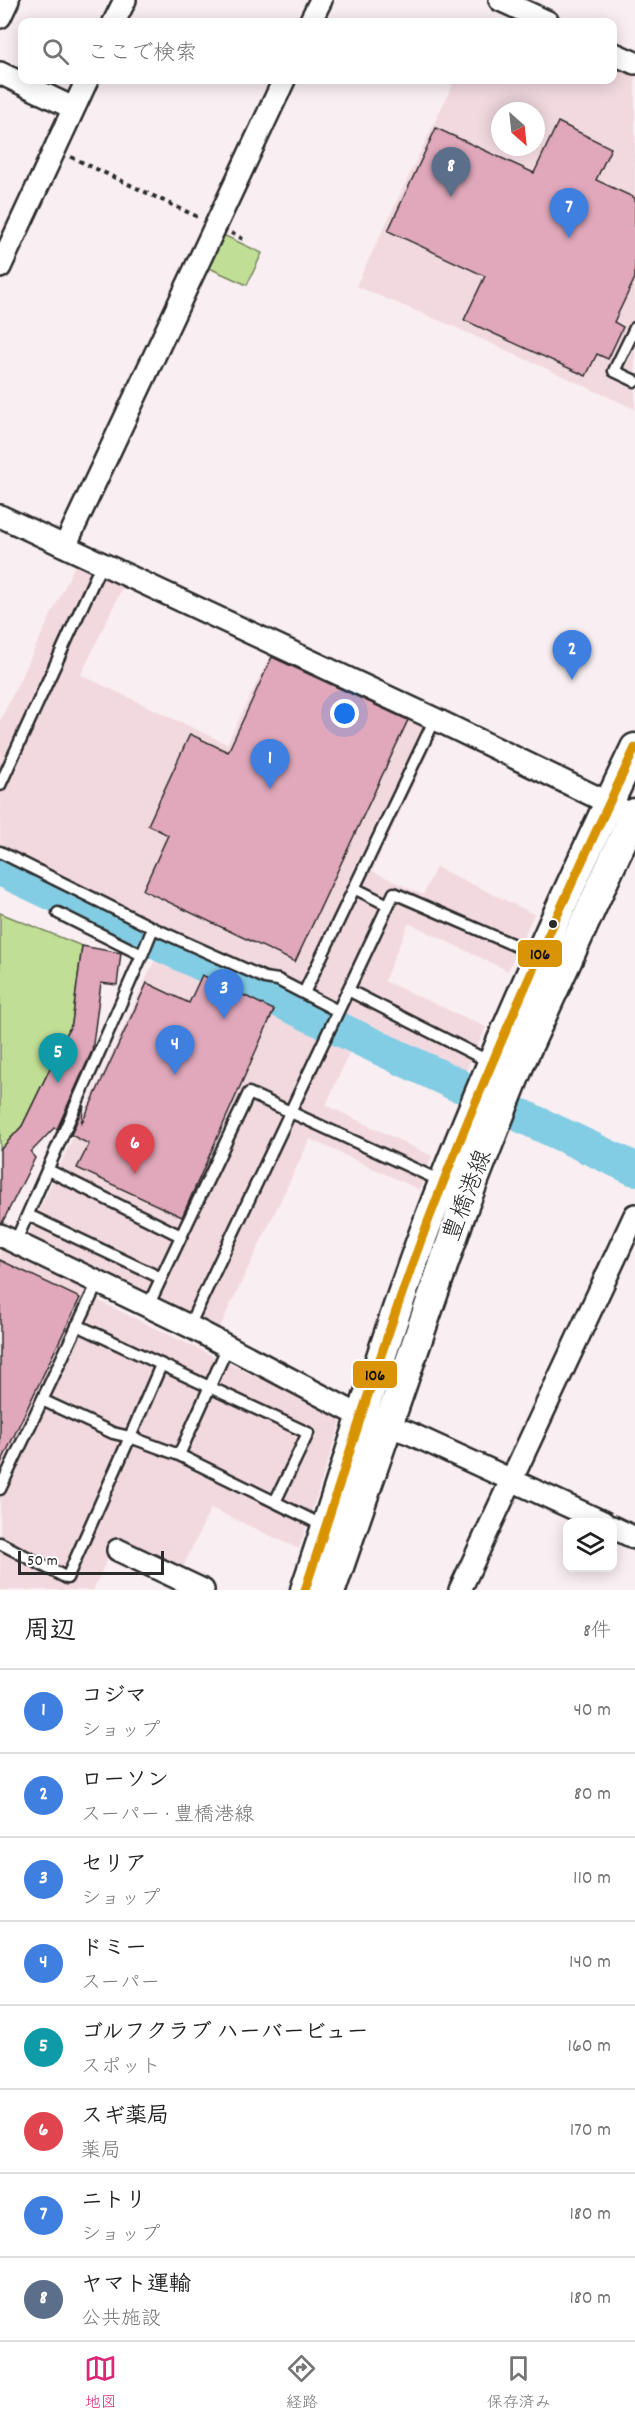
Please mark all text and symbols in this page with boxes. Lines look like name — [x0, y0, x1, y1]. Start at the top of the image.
search box — [18, 18, 617, 84]
icon: search — [39, 35, 72, 68]
text: ここで検索 — [87, 39, 197, 70]
north arrow — [491, 102, 545, 156]
pin: 8 — [432, 148, 470, 197]
pin: 7 — [550, 188, 588, 238]
pin: 2 — [552, 630, 592, 680]
your location — [330, 699, 359, 728]
pin: 1 — [250, 740, 290, 789]
unlabelled marker — [547, 918, 559, 930]
line badge: 106 — [517, 939, 563, 968]
text: 106 — [530, 944, 550, 967]
pin: 3 — [204, 970, 244, 1019]
pin: 4 — [156, 1026, 195, 1075]
pin: 5 — [38, 1034, 78, 1083]
pin: 6 — [116, 1124, 154, 1174]
street label: 豊橋港線 — [436, 1145, 502, 1247]
line badge: 106 — [352, 1360, 398, 1389]
text: 106 — [365, 1365, 385, 1388]
map controls — [563, 1518, 617, 1572]
button: layers — [563, 1518, 617, 1572]
scale bar — [18, 1548, 164, 1576]
text: 50 m — [27, 1550, 58, 1573]
text: 周辺 — [24, 1614, 76, 1651]
text: 8件 — [583, 1618, 611, 1646]
text: コジマ — [81, 1682, 147, 1713]
text: 1 — [41, 1697, 46, 1725]
text: 40 m — [573, 1697, 611, 1725]
text: ショップ — [81, 1718, 160, 1746]
text: ローソン — [81, 1766, 169, 1797]
text: 2 — [39, 1781, 48, 1809]
text: 80 m — [574, 1781, 611, 1809]
text: スーパー · 豊橋港線 — [81, 1802, 254, 1830]
text: セリア — [81, 1850, 147, 1881]
text: 3 — [39, 1865, 48, 1893]
text: 110 m — [573, 1865, 611, 1893]
text: ショップ — [81, 1886, 160, 1914]
text: ドミー — [81, 1934, 147, 1965]
text: 4 — [39, 1949, 48, 1977]
text: 140 m — [569, 1949, 611, 1977]
text: スーパー — [81, 1970, 160, 1998]
text: ゴルフクラブ ハーバービュー — [81, 2018, 369, 2049]
text: 5 — [39, 2033, 48, 2061]
text: 160 m — [568, 2033, 611, 2061]
text: スポット — [81, 2054, 161, 2082]
text: スギ薬局 — [81, 2102, 169, 2133]
text: 6 — [39, 2117, 48, 2145]
text: 170 m — [570, 2117, 611, 2145]
text: 薬局 — [81, 2138, 121, 2166]
text: ニトリ — [81, 2186, 147, 2217]
text: 7 — [40, 2201, 47, 2229]
text: 180 m — [569, 2201, 611, 2229]
text: ショップ — [81, 2222, 160, 2250]
text: ヤマト運輸 — [81, 2270, 191, 2301]
text: 8 — [39, 2285, 48, 2313]
text: 180 m — [569, 2285, 611, 2313]
text: 公共施設 — [81, 2306, 161, 2334]
tab: 地図 — [84, 2352, 117, 2415]
tab: 経路 — [285, 2352, 318, 2415]
tab: 保存済み — [487, 2352, 551, 2415]

